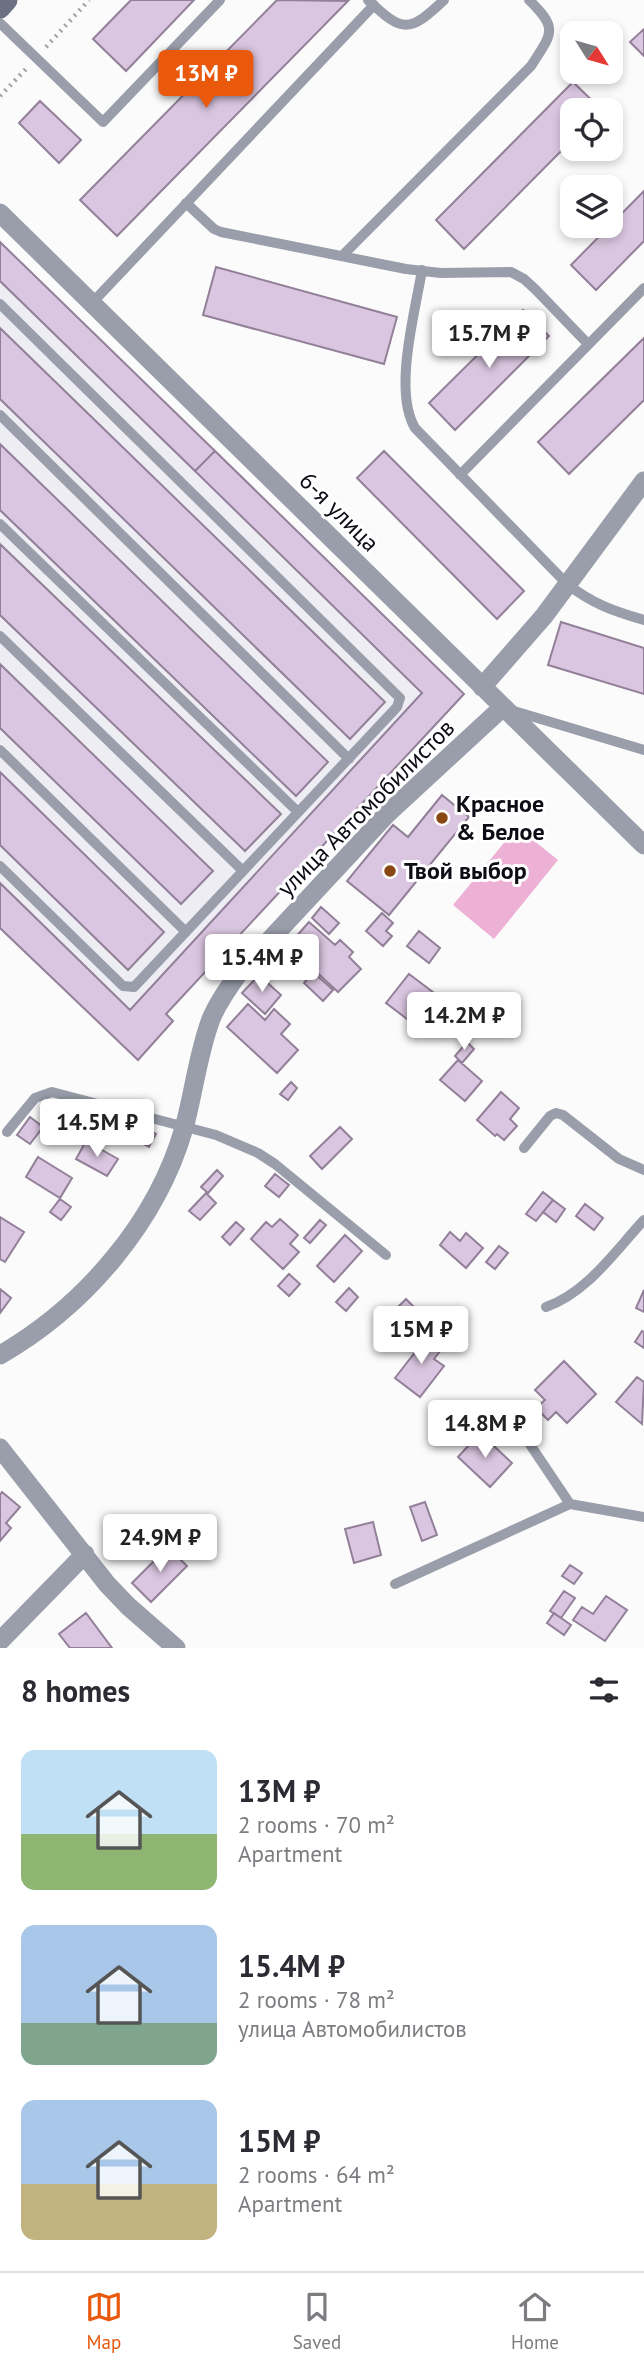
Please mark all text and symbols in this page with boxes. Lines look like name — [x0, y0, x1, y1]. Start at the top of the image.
north arrow — [560, 21, 623, 84]
map controls — [560, 21, 623, 238]
pin: 13M ₽ — [157, 50, 255, 110]
text: 13M ₽ — [174, 58, 238, 87]
button: locate — [560, 98, 623, 161]
button: layers — [560, 175, 623, 238]
pin: 15.7M ₽ — [424, 310, 554, 370]
text: 15.7M ₽ — [448, 318, 530, 347]
street label: 6-я улица — [293, 465, 386, 558]
street label: улица Автомобилистов — [270, 712, 461, 903]
place label: Красное & Белое — [456, 788, 545, 847]
marker: Красное & Белое — [434, 810, 450, 826]
place label: Твой выбор — [404, 855, 527, 886]
marker: Твой выбор — [382, 863, 398, 879]
pin: 15.4M ₽ — [197, 934, 327, 994]
text: 15.4M ₽ — [221, 942, 303, 971]
pin: 14.2M ₽ — [399, 992, 529, 1052]
text: 14.2M ₽ — [423, 1000, 505, 1029]
pin: 14.5M ₽ — [32, 1100, 162, 1159]
text: 14.5M ₽ — [56, 1107, 138, 1136]
pin: 15M ₽ — [372, 1306, 470, 1366]
text: 15M ₽ — [389, 1314, 453, 1343]
pin: 14.8M ₽ — [420, 1400, 550, 1460]
text: 14.8M ₽ — [444, 1408, 526, 1437]
pin: 24.9M ₽ — [95, 1514, 225, 1574]
text: 24.9M ₽ — [119, 1522, 201, 1551]
text: 8 homes — [21, 1671, 130, 1710]
icon: filters — [585, 1671, 623, 1709]
text: 13M ₽ — [238, 1771, 321, 1810]
icon: home — [77, 1778, 161, 1862]
text: 2 rooms · 70 m² — [238, 1810, 395, 1839]
text: Apartment — [238, 1839, 342, 1868]
text: 15.4M ₽ — [238, 1946, 345, 1985]
icon: home — [77, 1953, 161, 2037]
text: 2 rooms · 78 m² — [238, 1985, 395, 2014]
text: улица Автомобилистов — [238, 2014, 467, 2043]
text: 15M ₽ — [238, 2121, 321, 2160]
icon: home — [77, 2128, 161, 2212]
text: 2 rooms · 64 m² — [238, 2160, 395, 2189]
text: Apartment — [238, 2189, 342, 2218]
tab: Map — [85, 2288, 123, 2354]
tab: Saved — [293, 2288, 341, 2354]
tab: Home — [511, 2288, 559, 2354]

